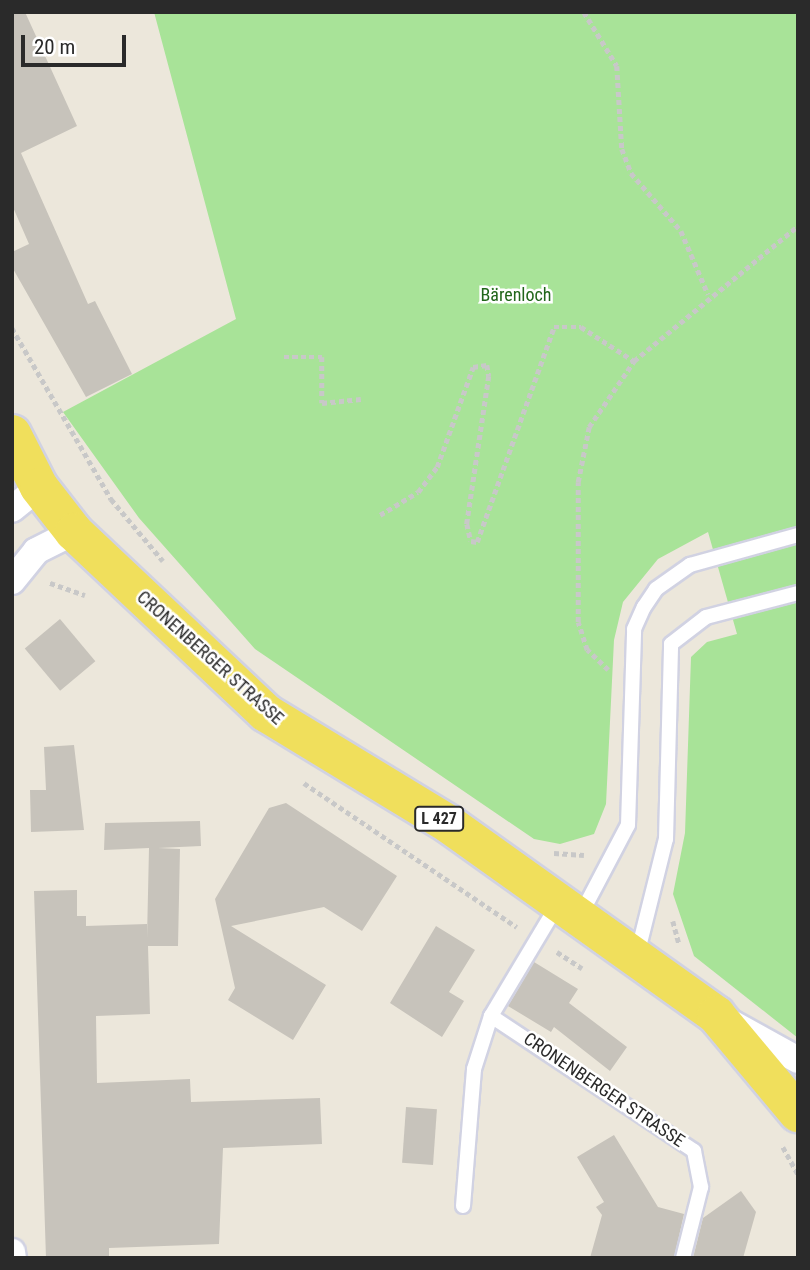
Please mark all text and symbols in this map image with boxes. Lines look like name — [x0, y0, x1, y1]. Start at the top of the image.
scale bar — [24, 21, 130, 65]
text: 20 m — [34, 35, 75, 59]
park label: Bärenloch — [480, 284, 552, 306]
street label: CRONENBERGER STRASSE — [132, 587, 288, 729]
road number: L 427 — [413, 806, 465, 832]
street label: CRONENBERGER STRASSE — [519, 1028, 689, 1152]

